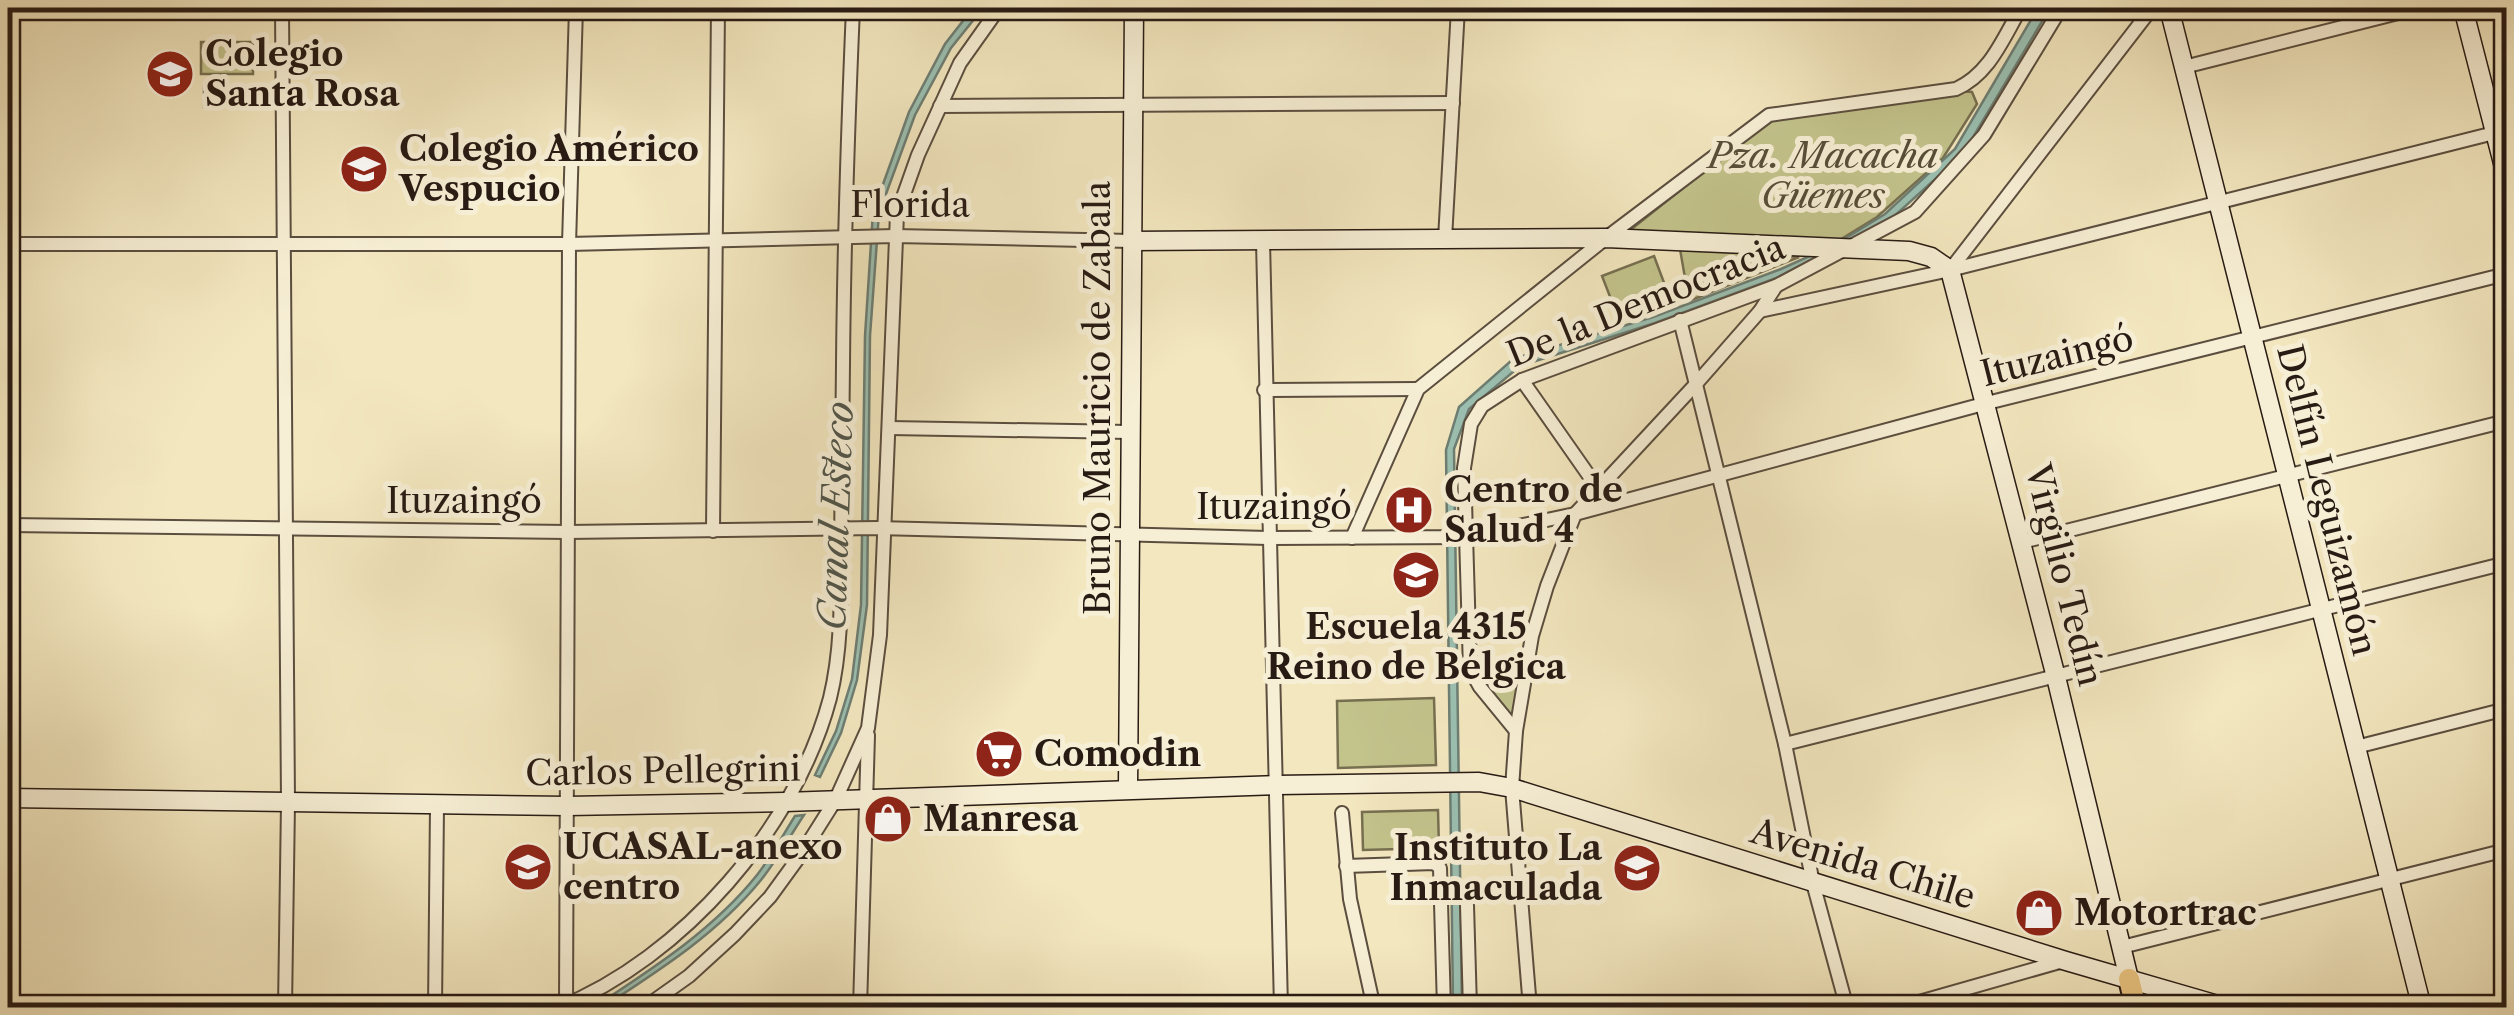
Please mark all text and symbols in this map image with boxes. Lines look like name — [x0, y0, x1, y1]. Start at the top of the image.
place label: Colegio Santa Rosa — [205, 32, 400, 115]
school or university icon: Colegio Santa Rosa — [144, 48, 196, 100]
place label: Colegio Américo Vespucio — [398, 127, 699, 210]
park label: Pza. Macacha Güemes — [1705, 134, 1938, 217]
school or university icon: Colegio Américo Vespucio — [338, 143, 390, 195]
street label: Bruno Mauricio de Zabala — [1076, 180, 1119, 615]
street label: Florida — [850, 183, 970, 226]
street label: De la Democracia — [1501, 225, 1792, 376]
street label: Ituzaingó — [1976, 316, 2137, 395]
street label: Delfín Leguizamón — [2268, 340, 2387, 660]
water label: Canal Esteco — [808, 401, 863, 631]
street label: Virgilio Tedín — [2016, 459, 2113, 690]
place label: Centro de Salud 4 — [1444, 468, 1623, 551]
street label: Ituzaingó — [386, 479, 542, 522]
hospital icon: Centro de Salud 4 — [1383, 484, 1435, 536]
street label: Ituzaingó — [1196, 485, 1352, 528]
school or university icon: Escuela 4315 Reino de Bélgica — [1390, 549, 1442, 601]
place label: Escuela 4315 Reino de Bélgica — [1266, 605, 1567, 688]
supermarket icon: Comodin — [973, 728, 1025, 780]
place label: Comodin — [1034, 732, 1201, 775]
street label: Carlos Pellegrini — [525, 747, 801, 794]
shop icon: Manresa — [862, 793, 914, 845]
place label: Manresa — [923, 797, 1079, 840]
street label: Avenida Chile — [1745, 809, 1980, 918]
place label: UCASAL-anexo centro — [563, 825, 843, 908]
place label: Instituto La Inmaculada — [1389, 826, 1603, 909]
school or university icon: UCASAL-anexo centro — [502, 841, 554, 893]
school or university icon: Instituto La Inmaculada — [1611, 842, 1663, 894]
shop icon: Motortrac — [2013, 887, 2065, 939]
place label: Motortrac — [2074, 891, 2256, 934]

